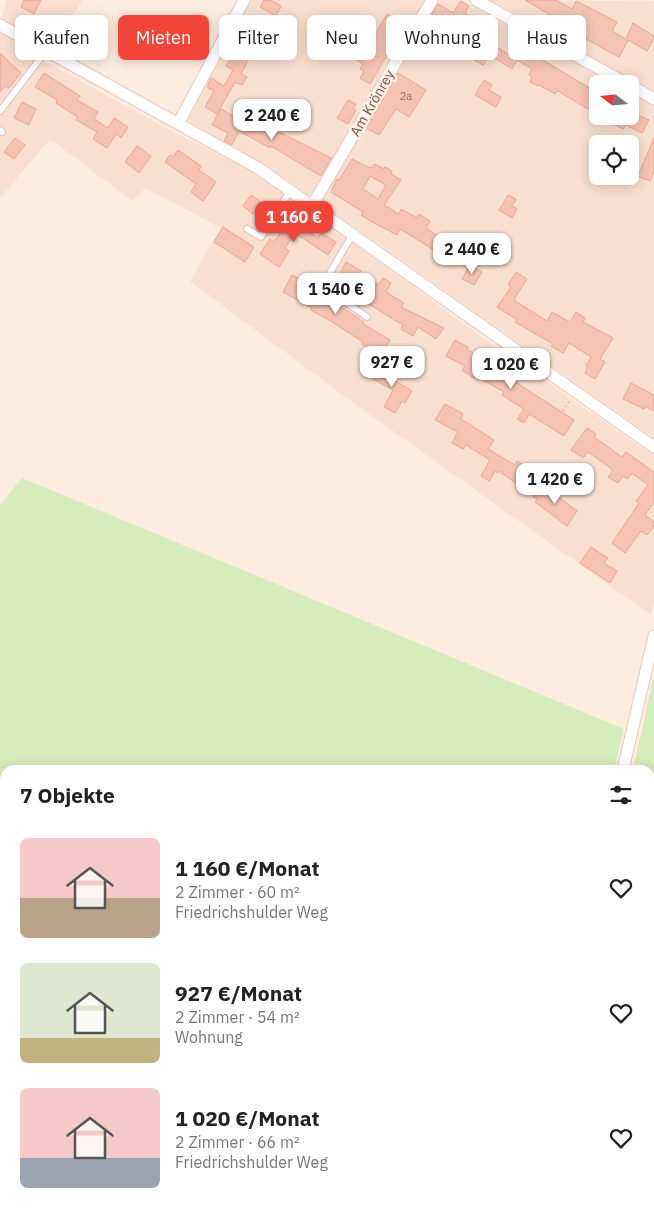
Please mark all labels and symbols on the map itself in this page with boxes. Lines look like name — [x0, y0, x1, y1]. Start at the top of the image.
street label: Am Krönrey — [346, 67, 398, 139]
north arrow — [589, 75, 639, 125]
house number: 2a — [400, 89, 412, 103]
pin: 2 240 € — [226, 98, 318, 141]
pin: 1 160 € — [248, 200, 340, 243]
pin: 2 440 € — [426, 232, 518, 275]
pin: 1 540 € — [290, 272, 382, 315]
pin: 927 € — [357, 346, 427, 388]
pin: 1 020 € — [465, 348, 557, 390]
pin: 1 420 € — [509, 462, 601, 505]

